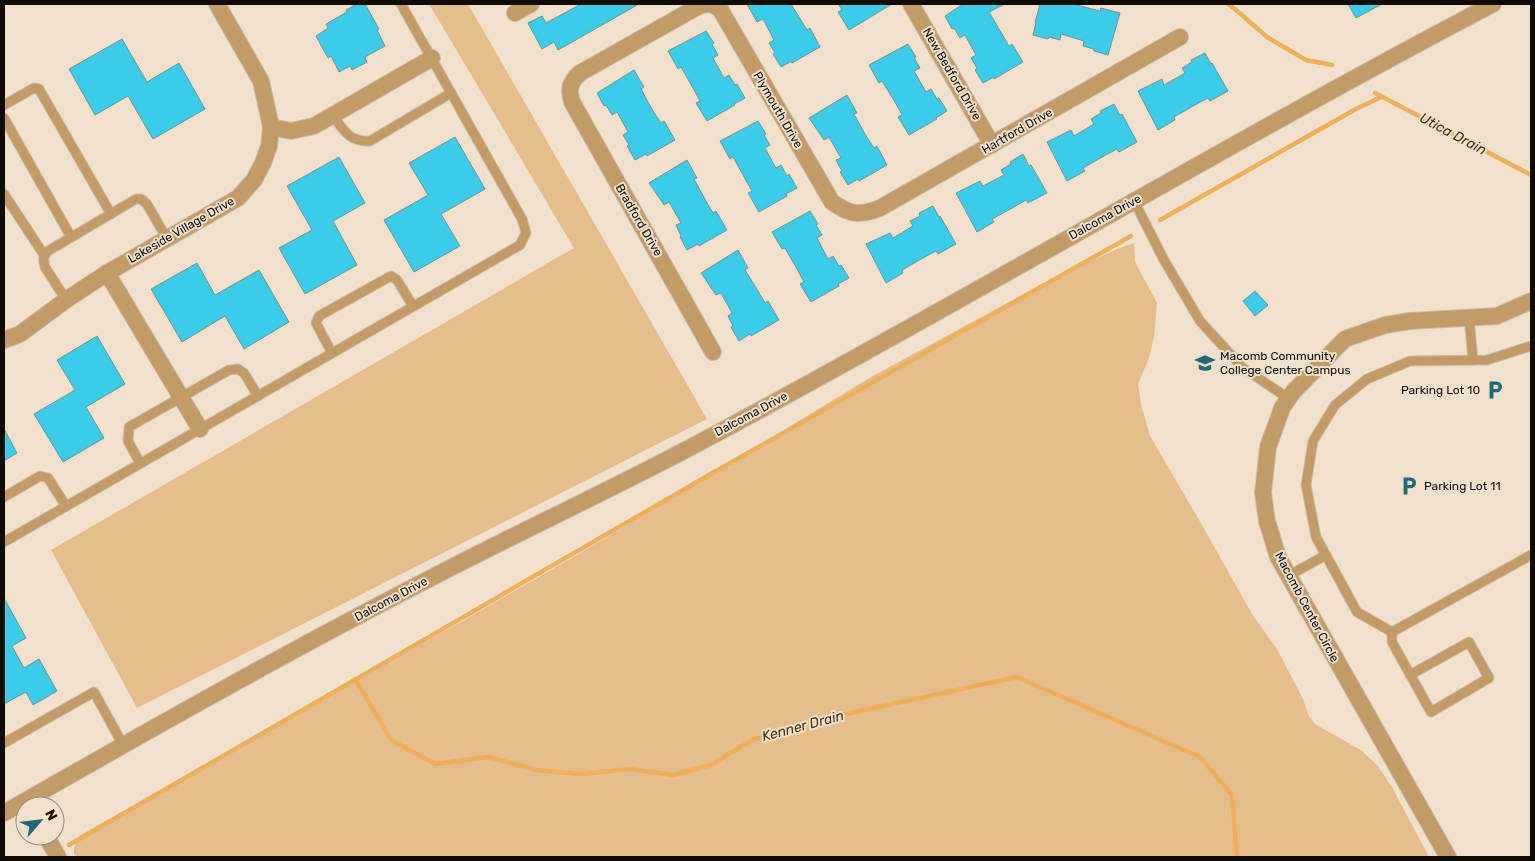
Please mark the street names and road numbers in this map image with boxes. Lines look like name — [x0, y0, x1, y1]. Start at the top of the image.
street label: New Bedford Drive — [920, 26, 984, 123]
street label: Plymouth Drive — [750, 69, 806, 151]
street label: Hartford Drive — [979, 105, 1055, 157]
street label: Bradford Drive — [613, 181, 665, 259]
street label: Dalcoma Drive — [1066, 191, 1144, 243]
street label: Lakeside Village Drive — [125, 194, 237, 266]
street label: Dalcoma Drive — [712, 389, 790, 439]
street label: Macomb Center Circle — [1272, 550, 1342, 665]
street label: Dalcoma Drive — [352, 574, 430, 624]

